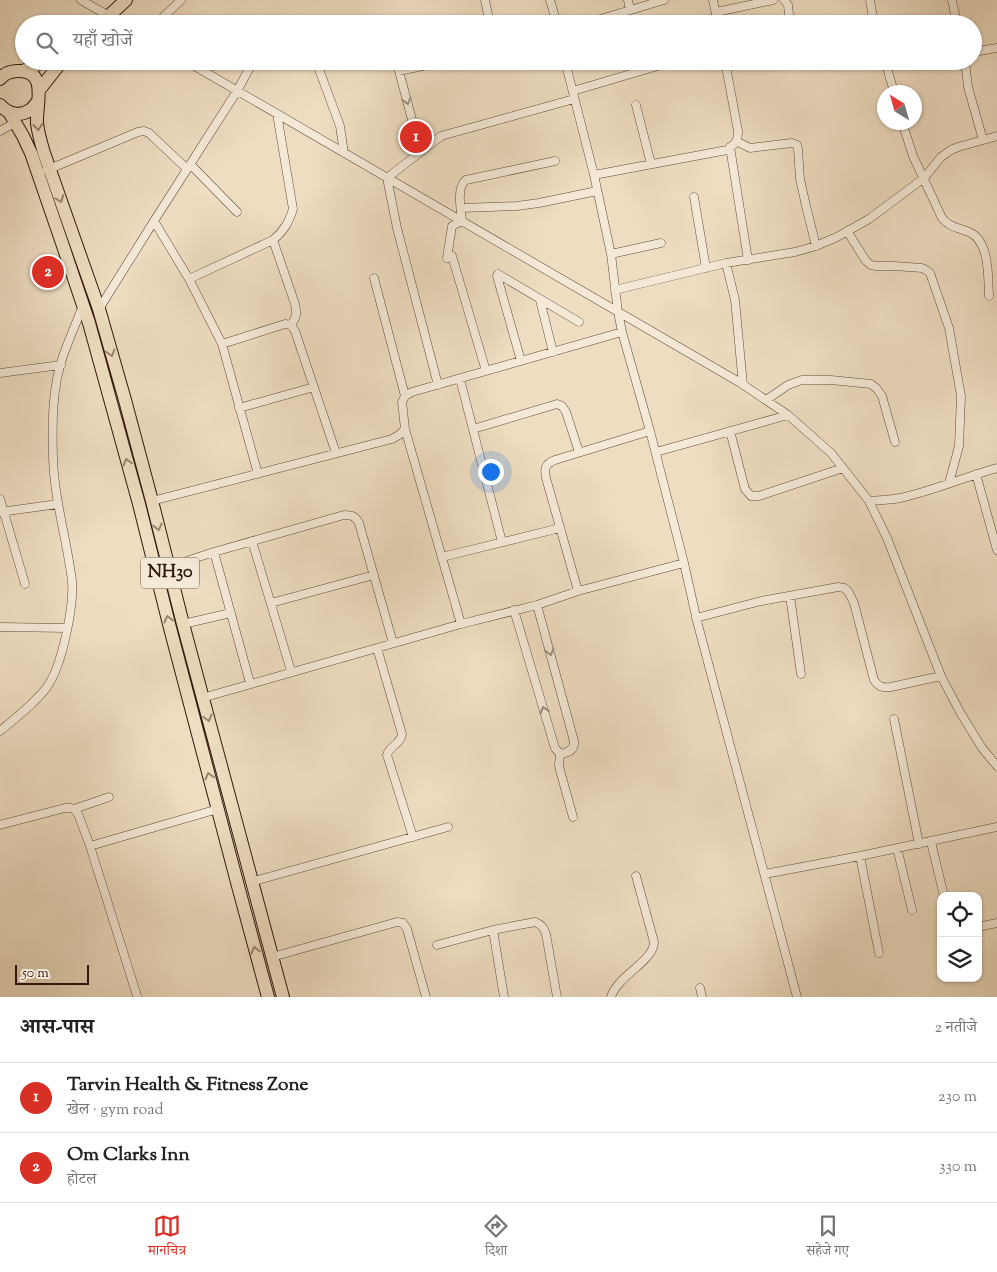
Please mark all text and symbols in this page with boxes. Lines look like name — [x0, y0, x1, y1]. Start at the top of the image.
search box — [15, 15, 982, 70]
text: यहाँ खोजें — [73, 28, 133, 55]
icon: search — [33, 29, 61, 57]
north arrow — [877, 85, 922, 130]
one-way arrow — [401, 97, 411, 105]
pin: 1 — [400, 118, 432, 156]
one-way arrow — [32, 124, 43, 132]
one-way arrow — [54, 194, 64, 203]
pin: 2 — [32, 253, 64, 291]
one-way arrow — [106, 349, 116, 357]
one-way arrow — [123, 458, 133, 466]
your location — [478, 459, 504, 485]
one-way arrow — [152, 523, 163, 532]
road number: NH30 — [141, 558, 199, 588]
one-way arrow — [163, 614, 174, 623]
one-way arrow — [544, 647, 554, 655]
one-way arrow — [539, 706, 549, 714]
one-way arrow — [202, 714, 212, 722]
one-way arrow — [204, 772, 215, 781]
map controls — [937, 892, 982, 982]
button: locate — [937, 892, 982, 937]
button: layers — [937, 937, 982, 982]
one-way arrow — [251, 946, 261, 955]
scale bar — [15, 962, 89, 985]
text: 50 m — [22, 964, 49, 984]
text: आस-पास — [20, 1013, 94, 1043]
text: 2 नतीजे — [935, 1017, 977, 1040]
text: Tarvin Health & Fitness Zone — [67, 1072, 308, 1099]
text: 1 — [33, 1086, 39, 1109]
text: 230 m — [938, 1086, 977, 1109]
text: खेल · gym road — [67, 1099, 164, 1122]
text: Om Clarks Inn — [67, 1142, 190, 1169]
text: 2 — [32, 1156, 40, 1179]
text: 330 m — [939, 1156, 977, 1179]
text: होटल — [67, 1169, 96, 1192]
tab: मानचित्र — [148, 1212, 186, 1264]
tab: दिशा — [482, 1212, 510, 1264]
tab: सहेजे गए — [806, 1212, 849, 1264]

